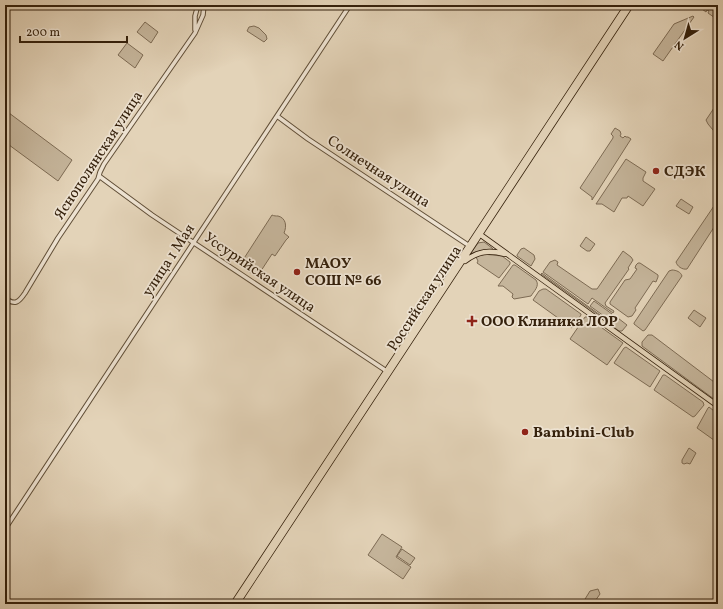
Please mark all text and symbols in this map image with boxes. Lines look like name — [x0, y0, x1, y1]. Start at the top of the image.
scale bar — [20, 18, 127, 44]
north arrow — [665, 18, 705, 58]
text: 200 m — [26, 25, 60, 41]
text: N — [672, 36, 688, 53]
street label: Яснополянская улица — [50, 87, 149, 224]
street label: Солнечная улица — [323, 131, 434, 213]
place label: СДЭК — [664, 162, 705, 183]
marker: СДЭК — [651, 166, 661, 176]
street label: улица 1 Мая — [138, 220, 201, 301]
street label: Уссурийская улица — [199, 228, 319, 319]
street label: Российская улица — [383, 242, 467, 356]
place label: МАОУ СОШ № 66 — [305, 254, 382, 292]
marker: МАОУ СОШ № 66 — [292, 267, 302, 277]
place label: ООО Клиника ЛОР — [481, 312, 618, 333]
marker: ООО Клиника ЛОР — [466, 315, 478, 327]
place label: Bambini-Club — [533, 423, 634, 444]
marker: Bambini-Club — [520, 427, 530, 437]

